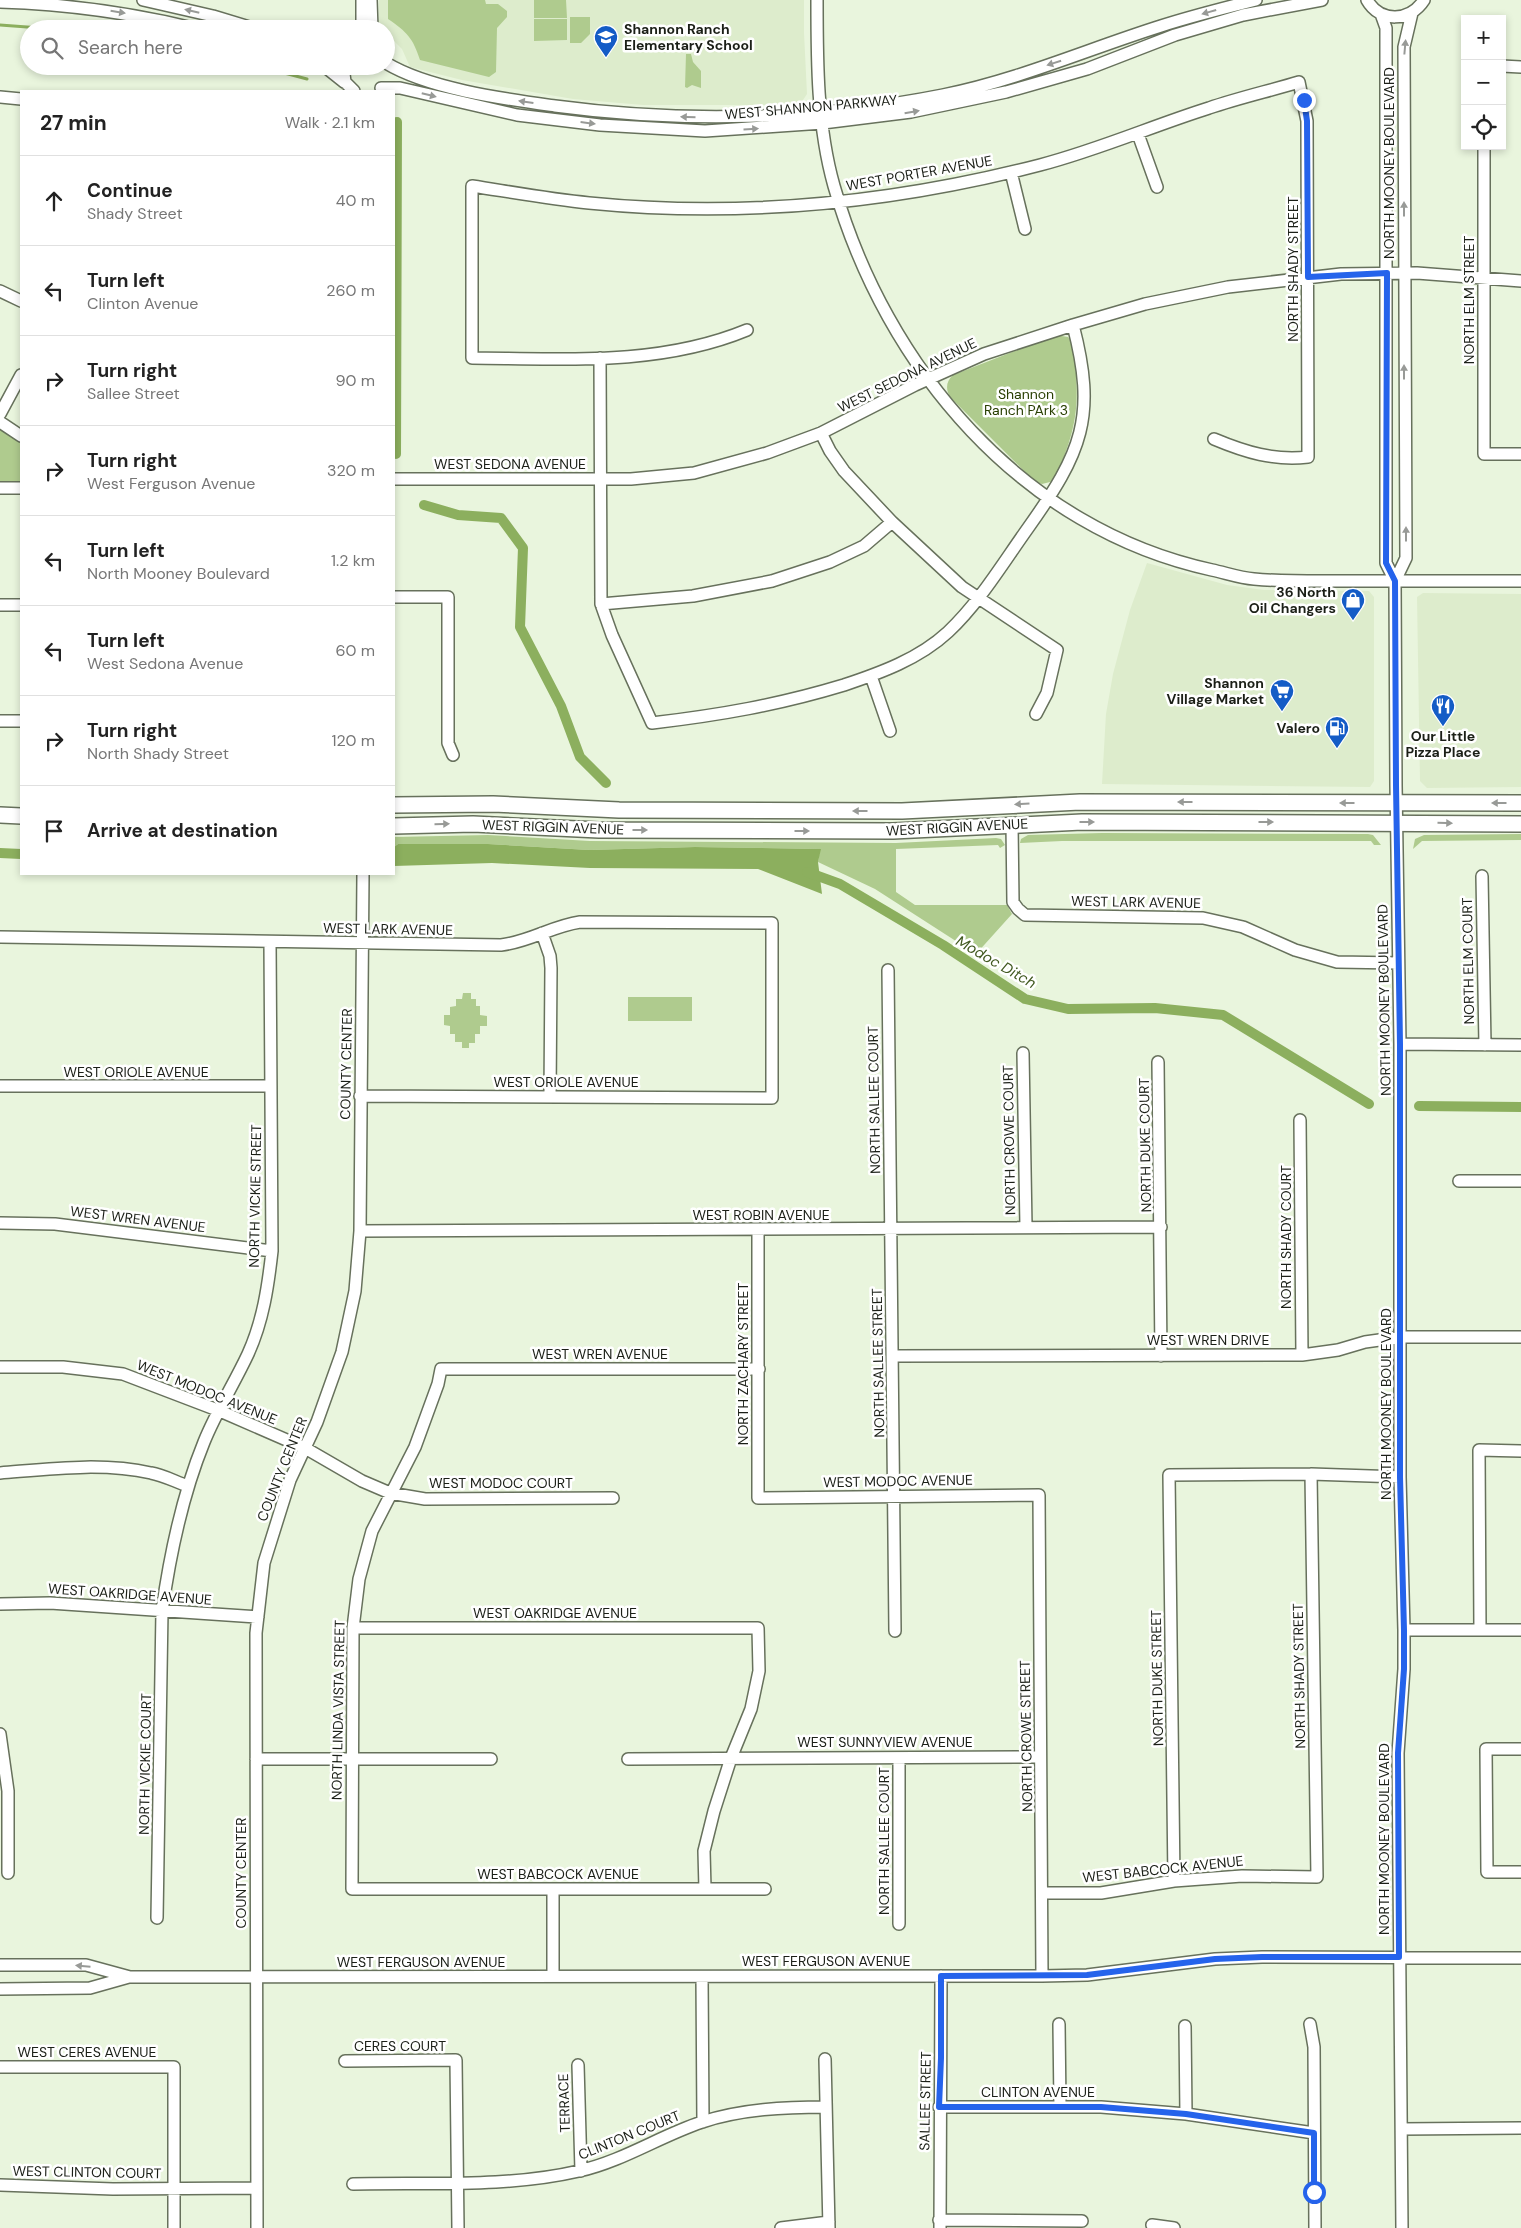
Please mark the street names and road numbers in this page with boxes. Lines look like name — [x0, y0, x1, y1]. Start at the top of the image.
street label: NORTH MOONEY BOULEVARD — [1380, 67, 1398, 259]
street label: WEST SHANNON PARKWAY — [724, 90, 898, 124]
street label: WEST PORTER AVENUE — [845, 151, 994, 195]
street label: NORTH SHADY STREET — [1284, 196, 1302, 342]
street label: NORTH ELM STREET — [1460, 236, 1478, 364]
street label: WEST SEDONA AVENUE — [835, 334, 979, 416]
street label: WEST SEDONA AVENUE — [434, 455, 586, 473]
street label: WEST RIGGIN AVENUE — [885, 814, 1029, 840]
street label: WEST RIGGIN AVENUE — [482, 816, 625, 838]
street label: WEST LARK AVENUE — [1071, 892, 1201, 912]
street label: NORTH ELM COURT — [1458, 897, 1478, 1025]
street label: NORTH MOONEY BOULEVARD — [1373, 904, 1395, 1096]
street label: WEST LARK AVENUE — [323, 919, 453, 939]
street label: COUNTY CENTER — [336, 1008, 356, 1120]
street label: NORTH SALLEE COURT — [864, 1026, 884, 1174]
street label: WEST ORIOLE AVENUE — [63, 1063, 209, 1081]
street label: NORTH CROWE COURT — [999, 1065, 1019, 1215]
street label: WEST ORIOLE AVENUE — [493, 1073, 639, 1091]
street label: NORTH DUKE COURT — [1135, 1077, 1155, 1213]
street label: NORTH VICKIE STREET — [245, 1124, 265, 1268]
street label: NORTH SHADY COURT — [1277, 1165, 1295, 1309]
street label: WEST WREN AVENUE — [69, 1202, 207, 1236]
street label: WEST ROBIN AVENUE — [692, 1206, 830, 1224]
street label: NORTH ZACHARY STREET — [734, 1283, 752, 1445]
street label: NORTH SALLEE STREET — [868, 1288, 888, 1438]
street label: NORTH MOONEY BOULEVARD — [1377, 1308, 1395, 1500]
street label: WEST WREN DRIVE — [1147, 1331, 1269, 1349]
street label: WEST WREN AVENUE — [532, 1345, 668, 1363]
street label: WEST MODOC AVENUE — [134, 1356, 280, 1428]
street label: COUNTY CENTER — [253, 1414, 311, 1524]
street label: WEST MODOC AVENUE — [823, 1471, 973, 1491]
street label: WEST MODOC COURT — [429, 1474, 573, 1492]
street label: WEST OAKRIDGE AVENUE — [48, 1579, 213, 1609]
street label: NORTH SHADY STREET — [1289, 1603, 1309, 1749]
street label: WEST OAKRIDGE AVENUE — [473, 1604, 637, 1622]
street label: NORTH DUKE STREET — [1147, 1610, 1167, 1746]
street label: NORTH LINDA VISTA STREET — [327, 1620, 349, 1800]
street label: NORTH CROWE STREET — [1016, 1660, 1036, 1812]
street label: NORTH VICKIE COURT — [135, 1693, 155, 1835]
street label: WEST SUNNYVIEW AVENUE — [797, 1733, 973, 1751]
street label: NORTH MOONEY BOULEVARD — [1375, 1743, 1393, 1935]
street label: NORTH SALLEE COURT — [875, 1767, 893, 1915]
street label: COUNTY CENTER — [232, 1817, 250, 1929]
street label: WEST BABCOCK AVENUE — [1082, 1852, 1244, 1886]
street label: WEST BABCOCK AVENUE — [477, 1865, 639, 1883]
street label: WEST FERGUSON AVENUE — [742, 1952, 910, 1970]
street label: WEST FERGUSON AVENUE — [337, 1953, 505, 1971]
street label: CERES COURT — [354, 2037, 446, 2055]
street label: WEST CERES AVENUE — [18, 2043, 157, 2061]
street label: SALLEE STREET — [915, 2051, 935, 2151]
street label: TERRACE — [554, 2073, 574, 2133]
street label: CLINTON AVENUE — [981, 2083, 1095, 2101]
street label: CLINTON COURT — [575, 2106, 683, 2164]
street label: WEST CLINTON COURT — [12, 2162, 162, 2182]

